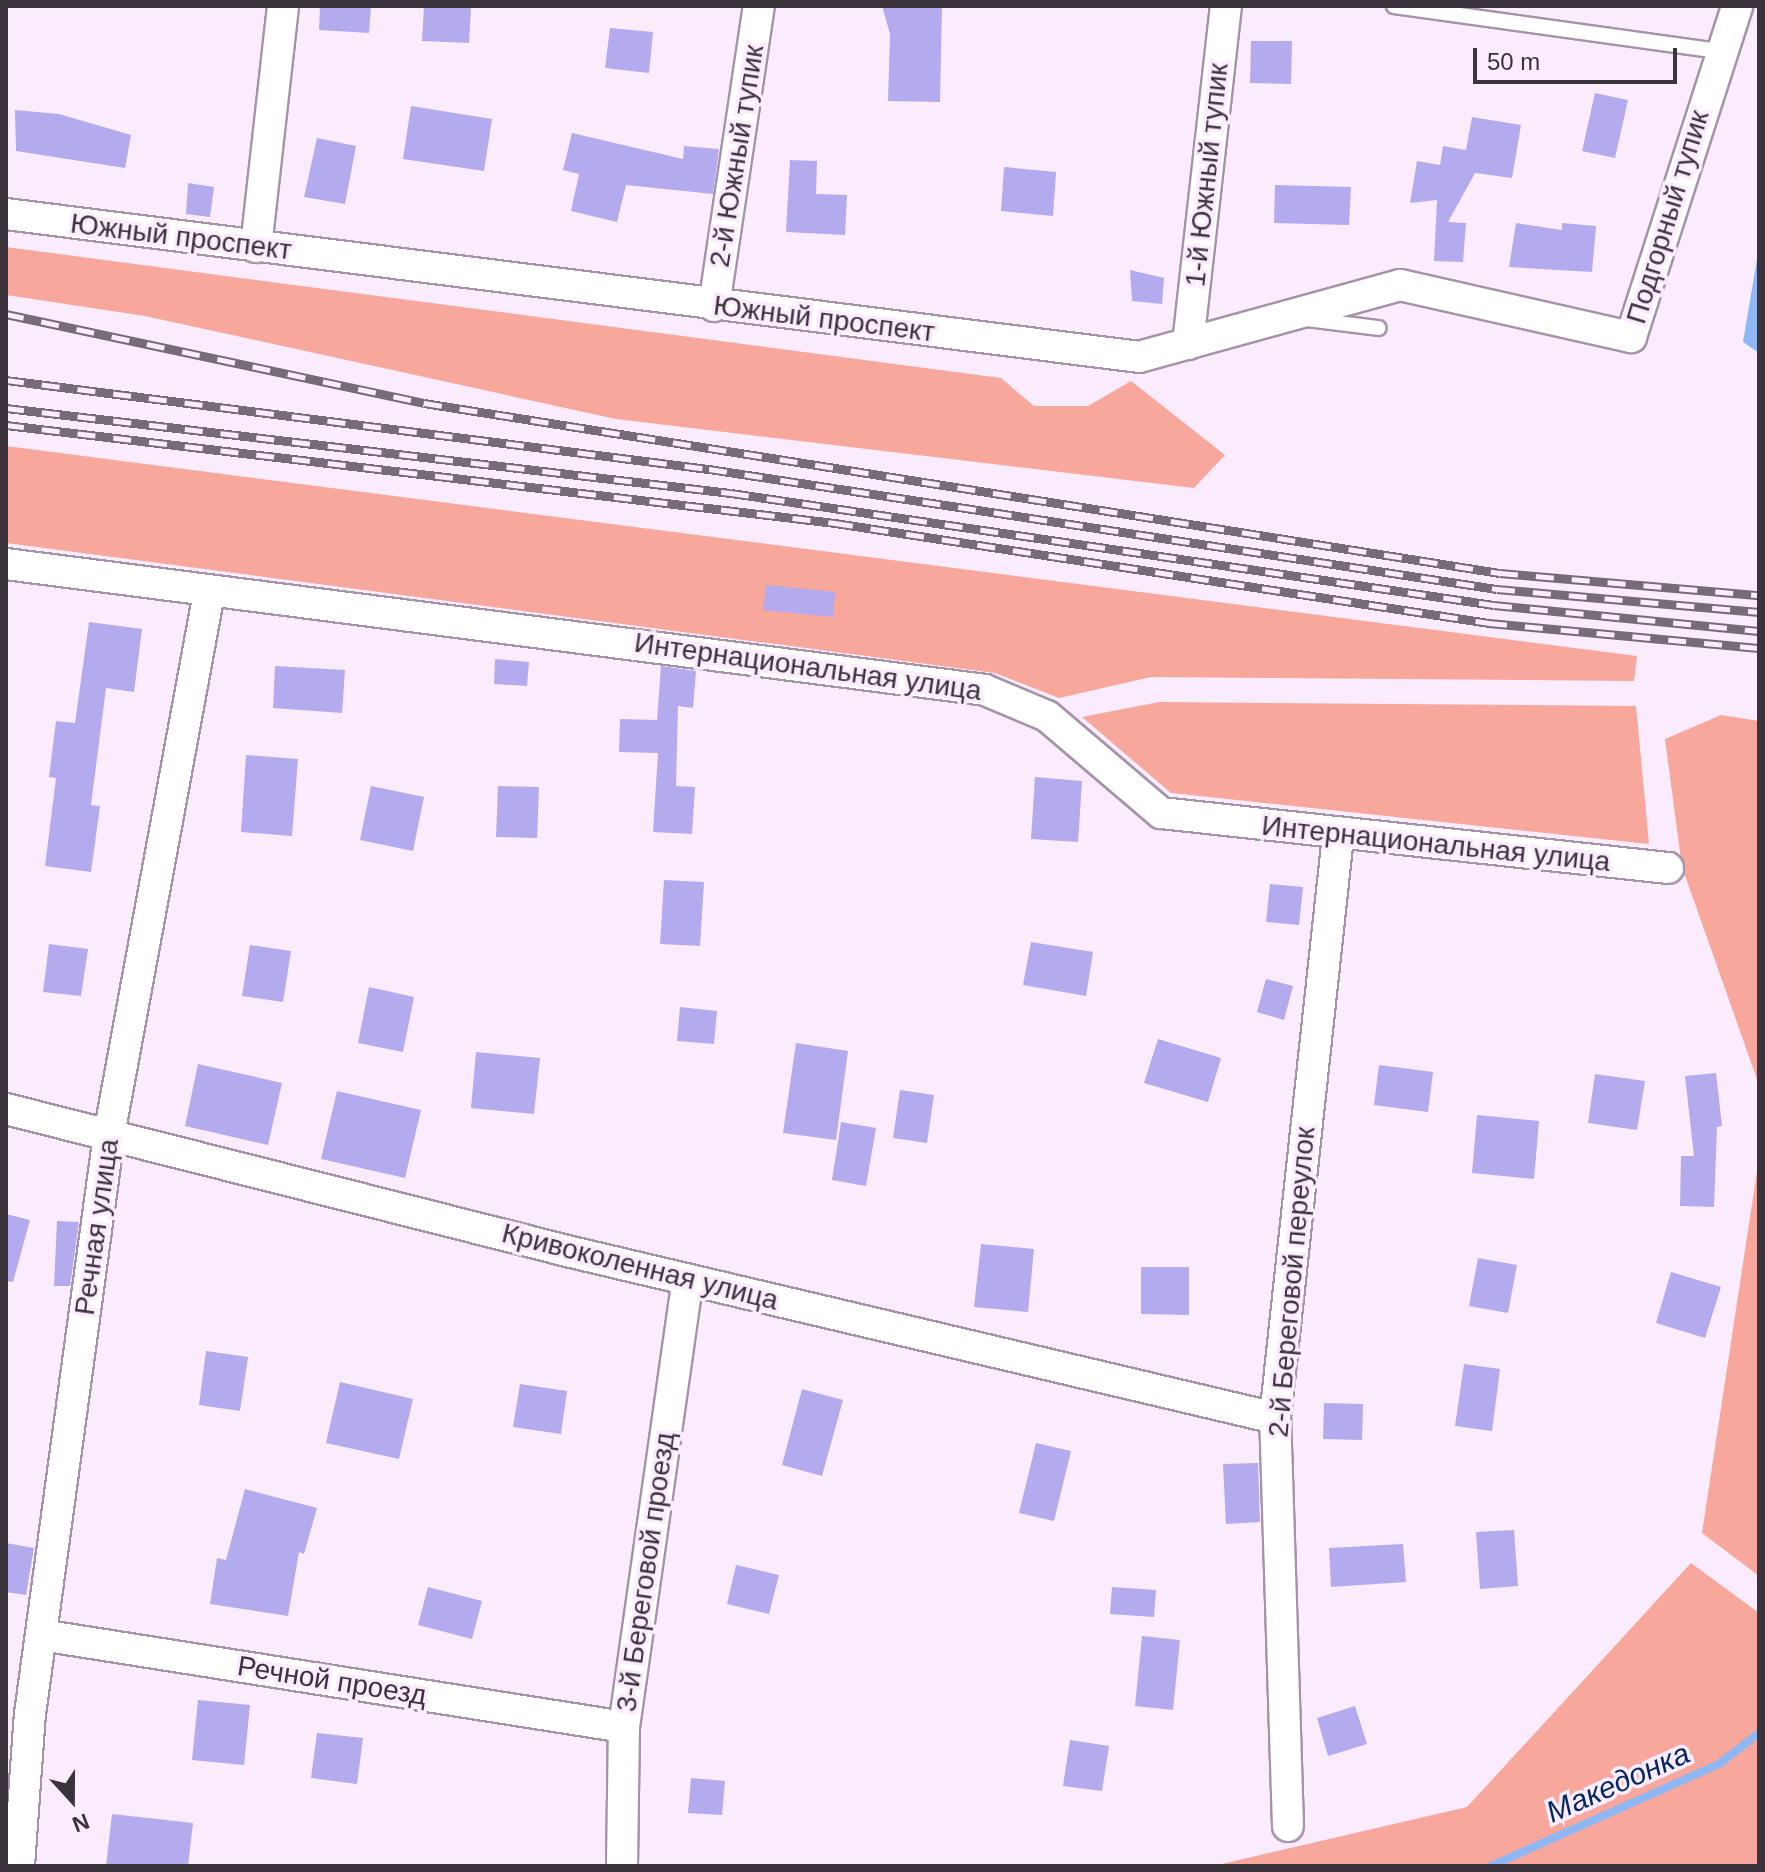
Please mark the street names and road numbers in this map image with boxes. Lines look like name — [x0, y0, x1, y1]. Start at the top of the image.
street label: 2-й Южный тупик — [703, 42, 771, 270]
street label: 1-й Южный тупик — [1179, 62, 1235, 288]
street label: Подгорный тупик — [1620, 106, 1716, 328]
street label: Южный проспект — [69, 207, 293, 267]
street label: Южный проспект — [712, 289, 936, 349]
street label: Интернациональная улица — [632, 626, 984, 708]
street label: Интернациональная улица — [1260, 809, 1612, 879]
street label: 2-й Береговой переулок — [1262, 1125, 1322, 1439]
street label: Речная улица — [68, 1137, 126, 1317]
street label: Кривоколенная улица — [498, 1216, 782, 1318]
street label: 3-й Береговой проезд — [610, 1430, 682, 1714]
street label: Речной проезд — [235, 1649, 429, 1713]

